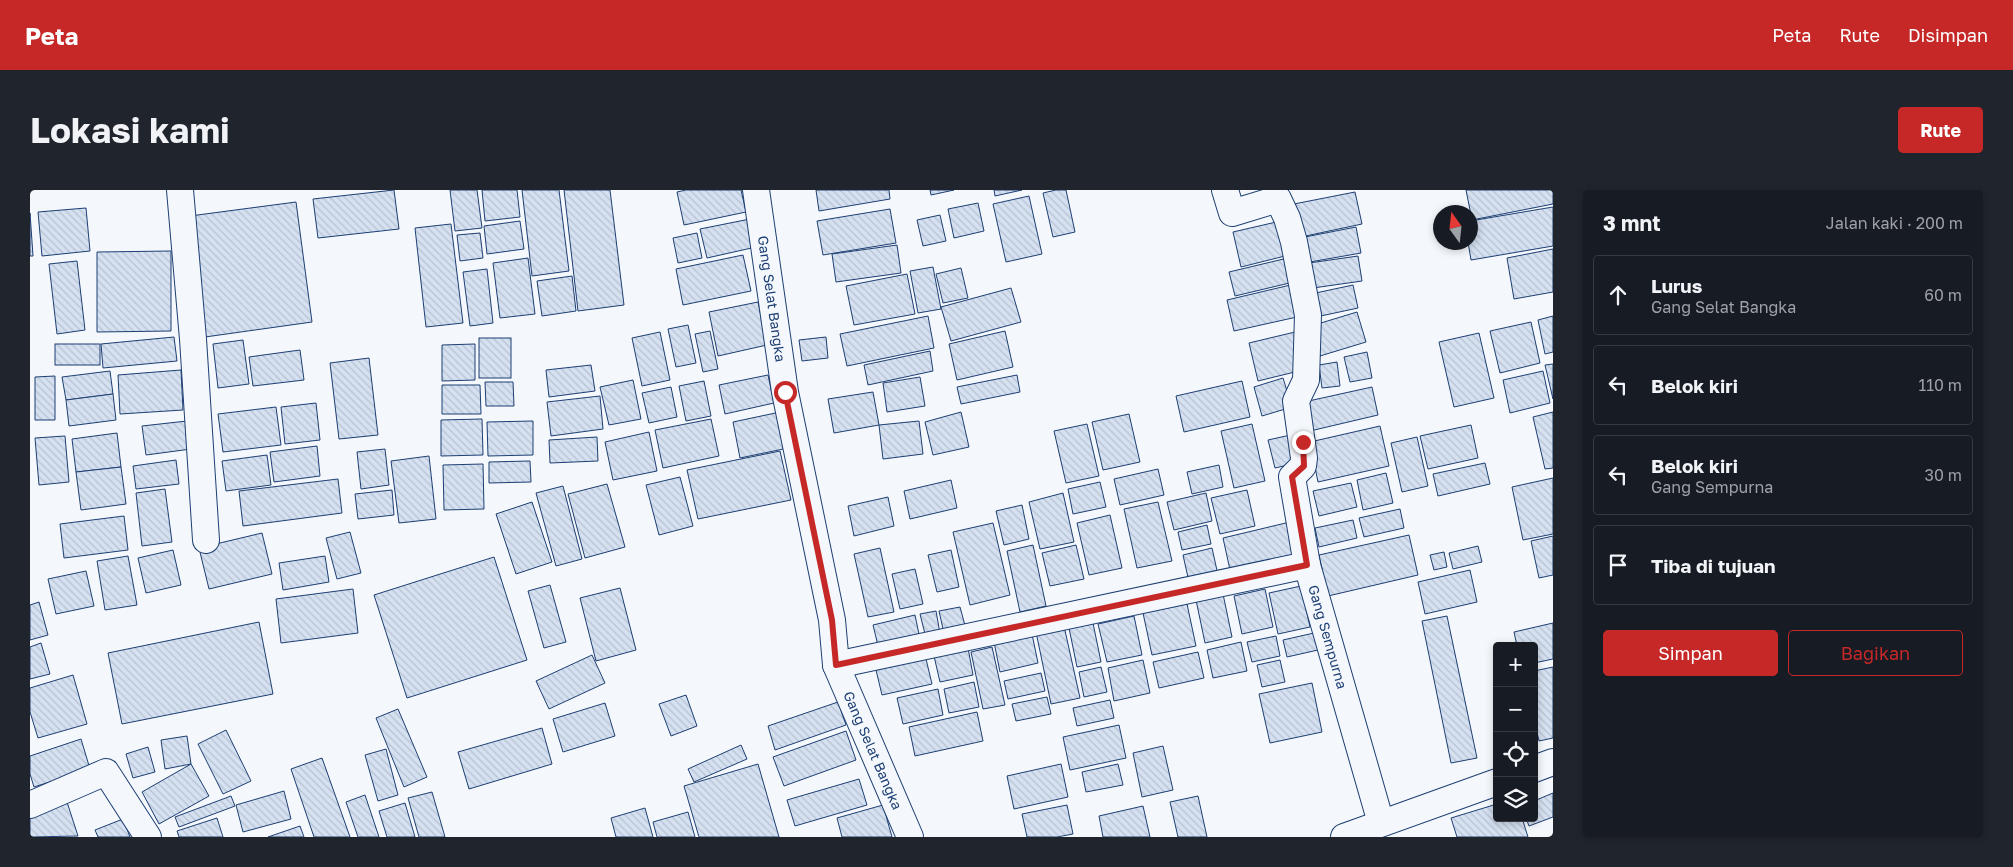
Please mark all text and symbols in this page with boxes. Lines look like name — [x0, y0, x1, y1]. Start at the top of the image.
text: Peta — [25, 21, 78, 50]
text: Peta — [1772, 24, 1812, 46]
text: Rute — [1840, 24, 1880, 46]
text: Disimpan — [1908, 24, 1988, 46]
button: Rute — [1898, 107, 1983, 153]
text: Lokasi kami — [30, 109, 230, 151]
north arrow — [1433, 205, 1478, 250]
text: 3 mnt — [1603, 210, 1661, 236]
text: Jalan kaki · 200 m — [1826, 213, 1963, 233]
street label: Gang Selat Bangka — [755, 235, 790, 363]
text: Lurus — [1651, 274, 1702, 297]
icon: ahead — [1604, 281, 1632, 309]
text: 60 m — [1924, 285, 1962, 305]
text: Gang Selat Bangka — [1651, 297, 1796, 317]
icon: left — [1604, 371, 1632, 399]
text: Belok kiri — [1651, 374, 1738, 397]
text: 110 m — [1918, 375, 1962, 395]
route start — [774, 381, 797, 404]
route end — [1292, 431, 1315, 454]
text: Belok kiri — [1651, 454, 1738, 477]
icon: left — [1604, 461, 1632, 489]
text: 30 m — [1925, 465, 1962, 485]
text: Gang Sempurna — [1651, 477, 1773, 497]
icon: arrive — [1604, 551, 1632, 579]
text: Tiba di tujuan — [1651, 554, 1776, 577]
street label: Gang Sempurna — [1305, 583, 1351, 691]
button: Simpan — [1603, 630, 1778, 676]
button: Bagikan — [1788, 630, 1963, 676]
map controls — [1493, 642, 1538, 822]
button: + — [1493, 642, 1538, 687]
button: − — [1493, 687, 1538, 732]
street label: Gang Selat Bangka — [840, 688, 906, 812]
button: locate — [1493, 732, 1538, 777]
button: layers — [1493, 777, 1538, 822]

